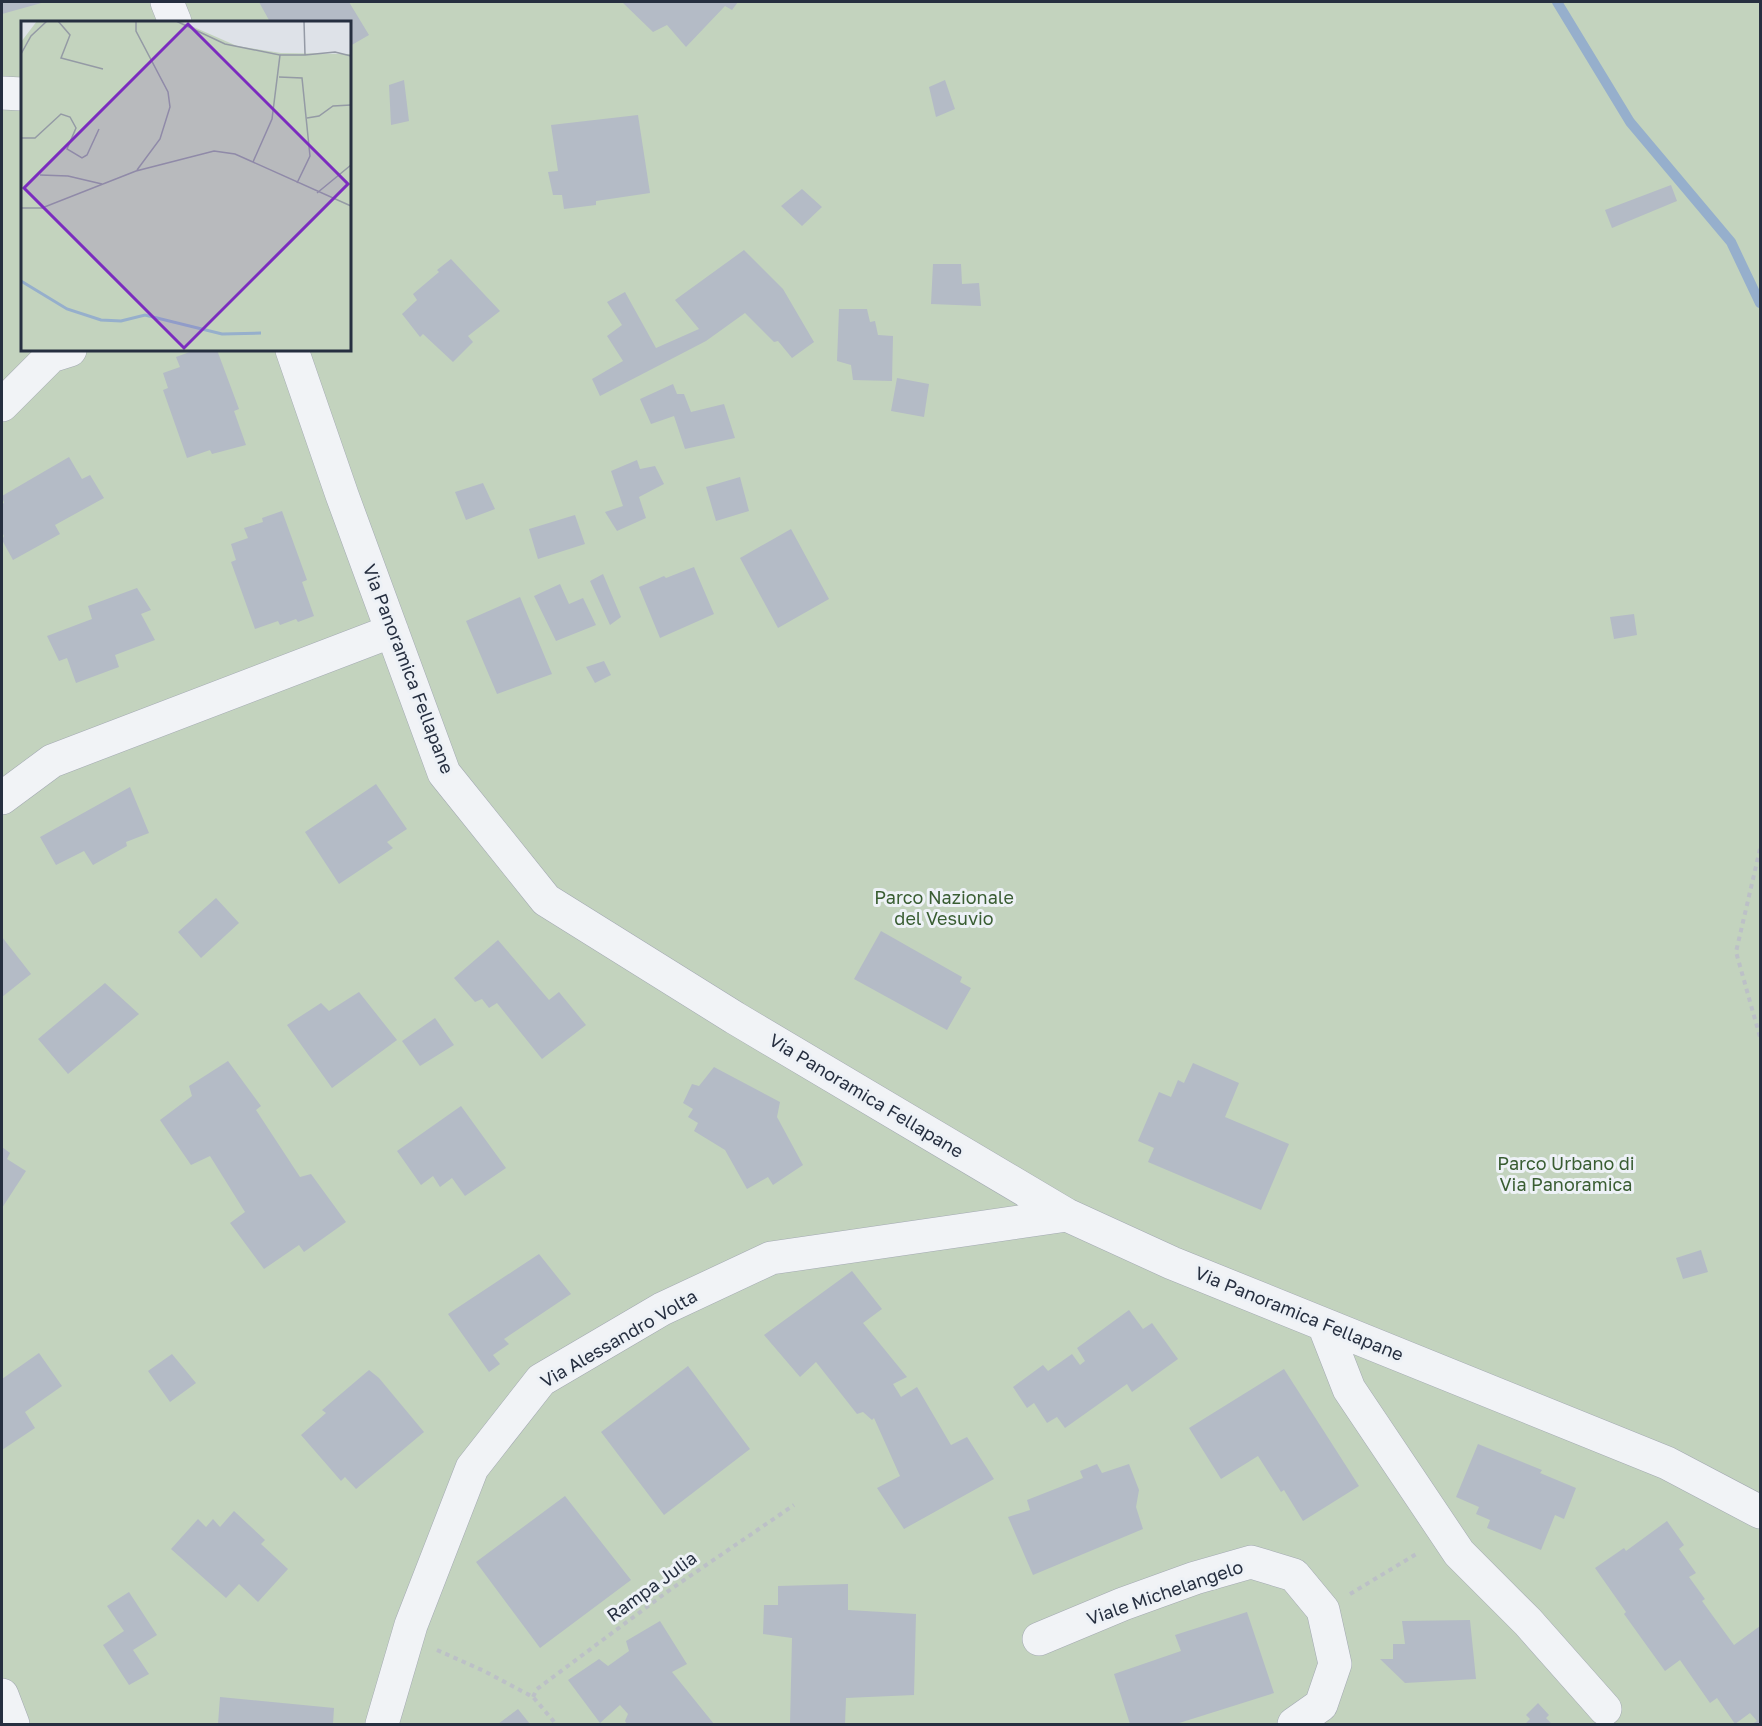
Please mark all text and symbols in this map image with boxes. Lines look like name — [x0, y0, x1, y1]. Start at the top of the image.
inset map — [21, 21, 351, 351]
street label: Via Panoramica Fellapane — [359, 561, 459, 777]
park label: Parco Nazionale del Vesuvio — [874, 886, 1014, 929]
street label: Via Panoramica Fellapane — [765, 1028, 968, 1162]
park label: Parco Urbano di Via Panoramica — [1497, 1152, 1635, 1195]
street label: Via Panoramica Fellapane — [1192, 1261, 1407, 1365]
street label: Via Alessandro Volta — [536, 1284, 701, 1392]
street label: Rampa Julia — [602, 1546, 701, 1626]
street label: Viale Michelangelo — [1084, 1555, 1246, 1629]

